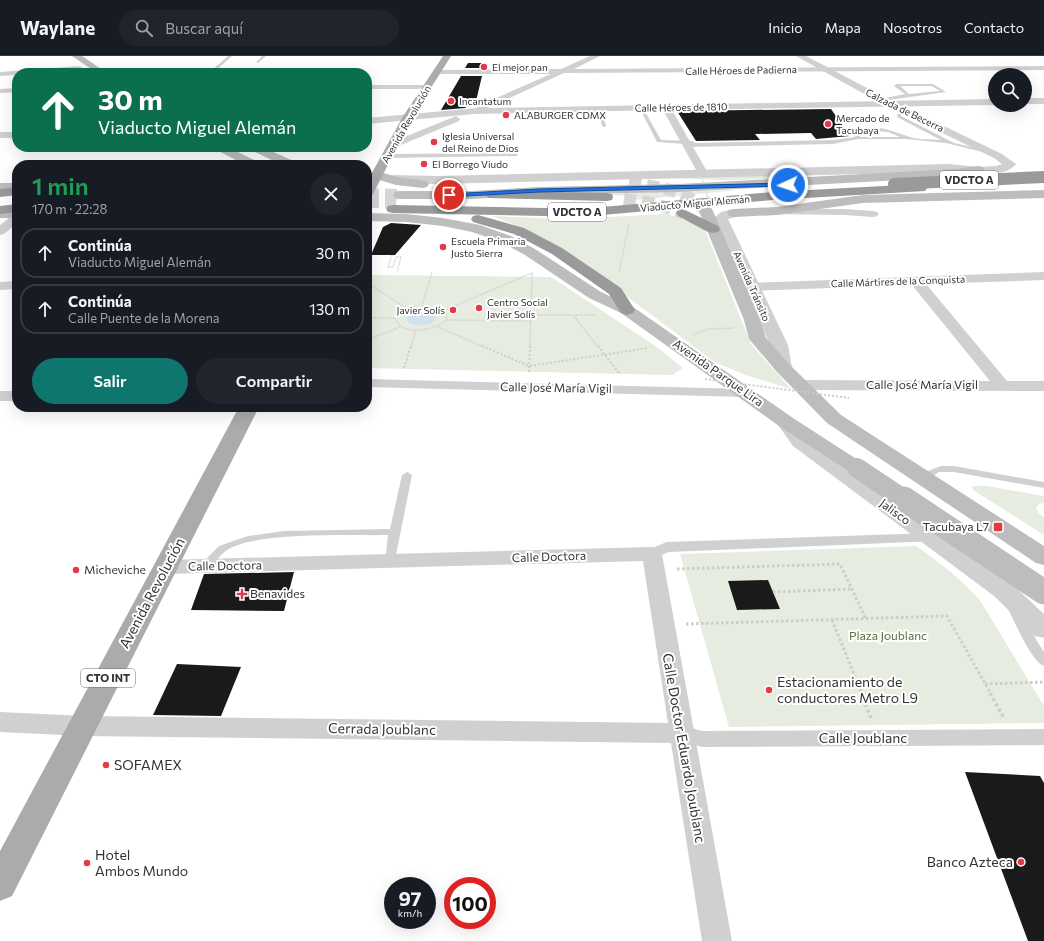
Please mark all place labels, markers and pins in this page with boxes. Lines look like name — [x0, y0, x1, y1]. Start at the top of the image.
place label: El mejor pan — [492, 61, 548, 73]
marker: El mejor pan — [479, 62, 489, 72]
place label: Incantatum — [459, 95, 511, 107]
marker: Incantatum — [446, 96, 456, 106]
place label: ALABURGER CDMX — [514, 109, 606, 121]
marker: ALABURGER CDMX — [501, 110, 511, 120]
place label: Mercado de Tacubaya — [836, 112, 890, 136]
marker: Mercado de Tacubaya — [823, 119, 833, 129]
place label: Iglesia Universal del Reino de Dios — [442, 130, 519, 154]
marker: Iglesia Universal del Reino de Dios — [429, 137, 439, 147]
place label: El Borrego Viudo — [432, 158, 508, 170]
marker: El Borrego Viudo — [419, 159, 429, 169]
pin — [432, 178, 466, 212]
place label: Escuela Primaria Justo Sierra — [451, 235, 526, 259]
marker: Escuela Primaria Justo Sierra — [438, 242, 448, 252]
place label: Centro Social Javier Solís — [487, 296, 548, 320]
marker: Centro Social Javier Solís — [474, 303, 484, 313]
place label: Javier Solís — [397, 304, 445, 316]
marker: Javier Solís — [448, 305, 458, 315]
place label: Tacubaya L7 — [922, 519, 989, 533]
marker: Tacubaya L7 — [992, 521, 1004, 533]
place label: Micheviche — [84, 562, 146, 576]
marker: Micheviche — [71, 565, 81, 575]
place label: Benavides — [250, 586, 305, 600]
marker: Benavides — [237, 589, 247, 599]
place label: Estacionamiento de conductores Metro L9 — [777, 673, 918, 706]
marker: Estacionamiento de conductores Metro L9 — [764, 685, 774, 695]
place label: SOFAMEX — [114, 756, 182, 773]
marker: SOFAMEX — [101, 760, 111, 770]
place label: Hotel Ambos Mundo — [95, 846, 188, 879]
place label: Banco Azteca — [927, 853, 1013, 870]
marker: Banco Azteca — [1016, 857, 1026, 867]
marker: Hotel Ambos Mundo — [82, 858, 92, 868]

